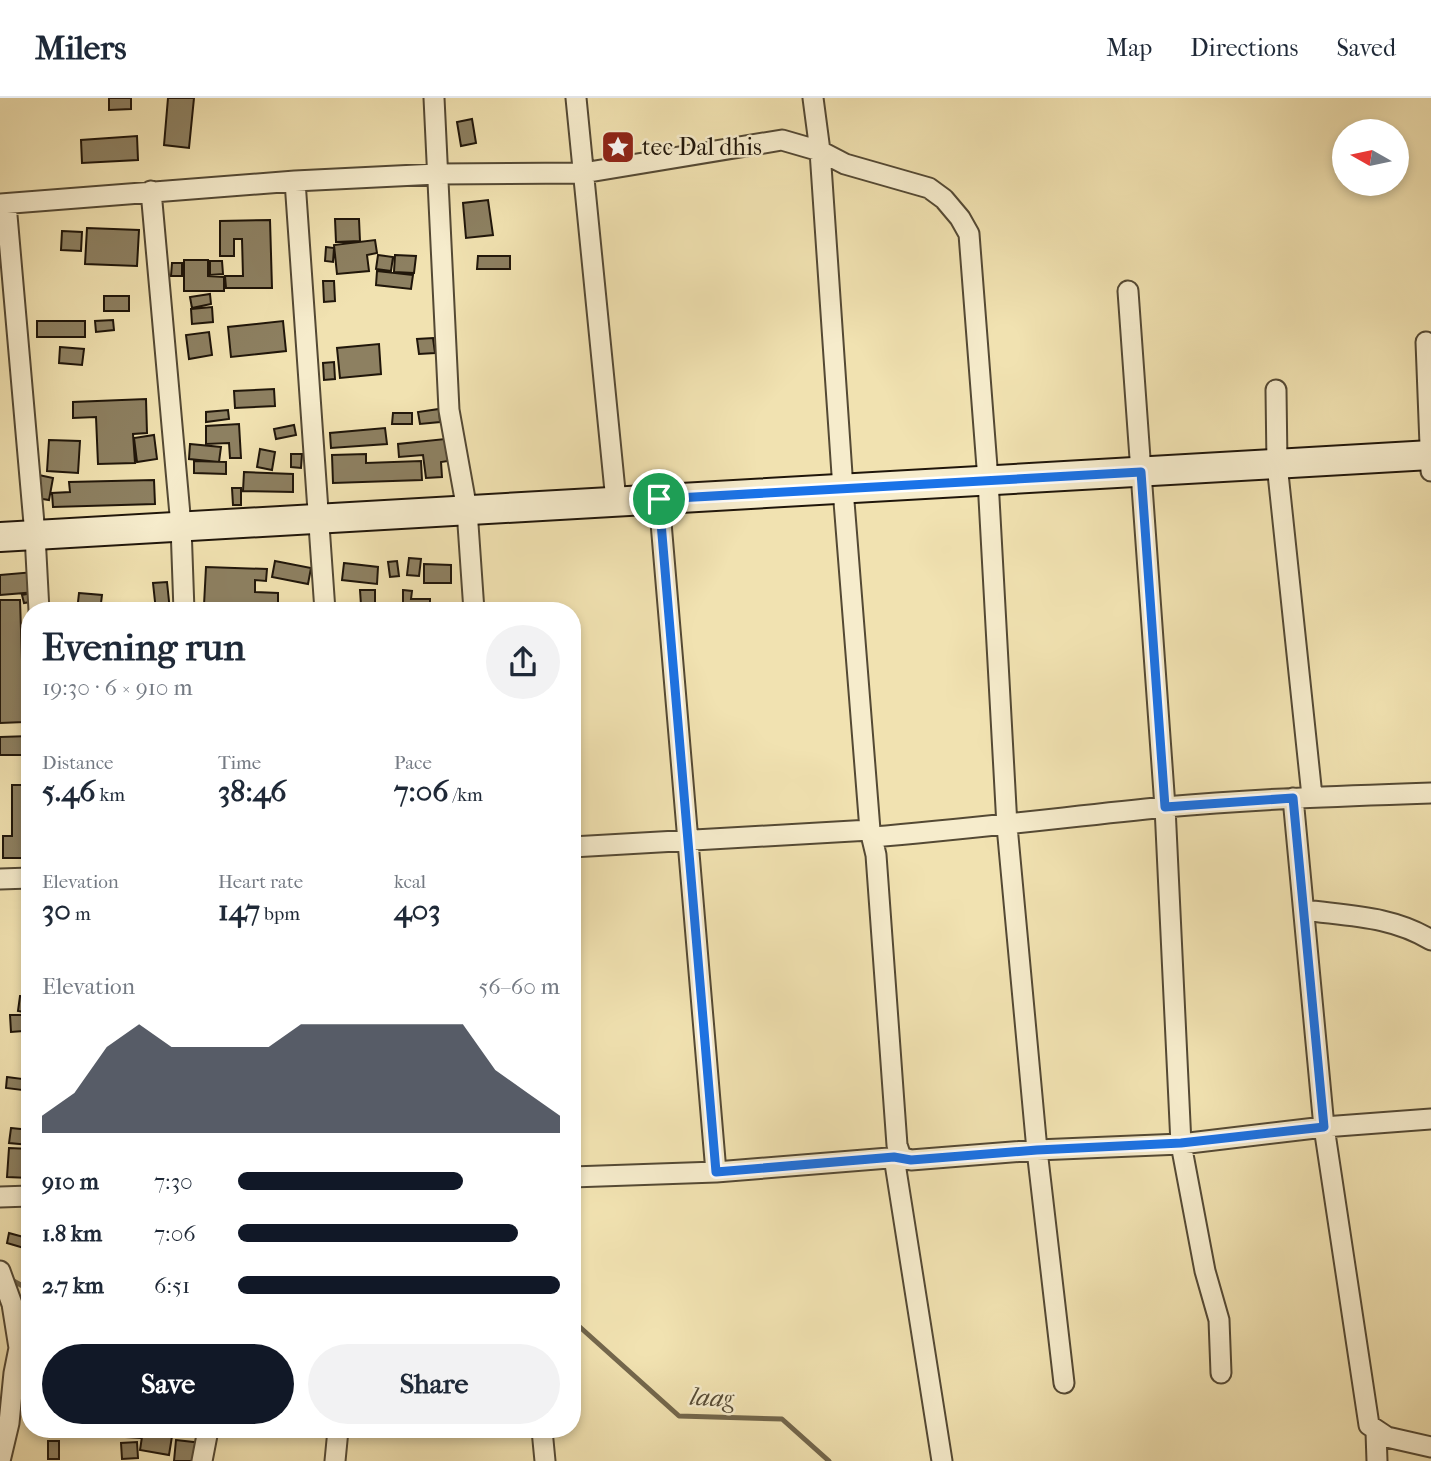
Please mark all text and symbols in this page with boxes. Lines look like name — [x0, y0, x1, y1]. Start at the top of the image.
text: Milers — [35, 29, 126, 68]
text: Map — [1106, 34, 1152, 62]
text: Directions — [1190, 34, 1298, 62]
text: Saved — [1336, 34, 1396, 62]
north arrow — [1332, 119, 1409, 196]
map controls — [1332, 119, 1409, 196]
place icon: tec Dal dhis — [599, 128, 637, 166]
place label: tec Dal dhis — [642, 133, 762, 161]
pin — [629, 469, 689, 529]
icon: arrive — [640, 480, 678, 518]
text: Evening run — [42, 625, 245, 670]
button: share — [486, 625, 560, 699]
text: 19:30 · 6 × 910 m — [42, 674, 193, 701]
text: Distance — [42, 752, 113, 774]
text: Time — [218, 752, 261, 774]
text: Pace — [394, 752, 432, 774]
text: 5.46 — [42, 774, 95, 809]
text: 38:46 — [218, 774, 287, 809]
text: 7:06 — [394, 774, 449, 809]
text: km — [95, 784, 125, 806]
text: /km — [449, 784, 483, 806]
text: Elevation — [42, 871, 119, 893]
text: Heart rate — [218, 871, 303, 893]
text: kcal — [394, 871, 426, 893]
text: 30 — [42, 893, 71, 928]
text: 147 — [218, 893, 260, 928]
text: 403 — [394, 893, 441, 928]
text: m — [71, 903, 91, 925]
text: bpm — [260, 903, 300, 925]
text: Elevation — [42, 973, 135, 1000]
text: 56–60 m — [478, 973, 560, 1000]
text: 910 m — [42, 1168, 99, 1195]
text: 7:30 — [154, 1168, 193, 1195]
text: 1.8 km — [42, 1220, 102, 1247]
text: 7:06 — [154, 1220, 196, 1247]
text: 2.7 km — [42, 1272, 104, 1299]
text: 6:51 — [154, 1272, 190, 1299]
button: Save — [42, 1344, 294, 1424]
button: Share — [308, 1344, 560, 1424]
water label: laag — [688, 1381, 735, 1414]

